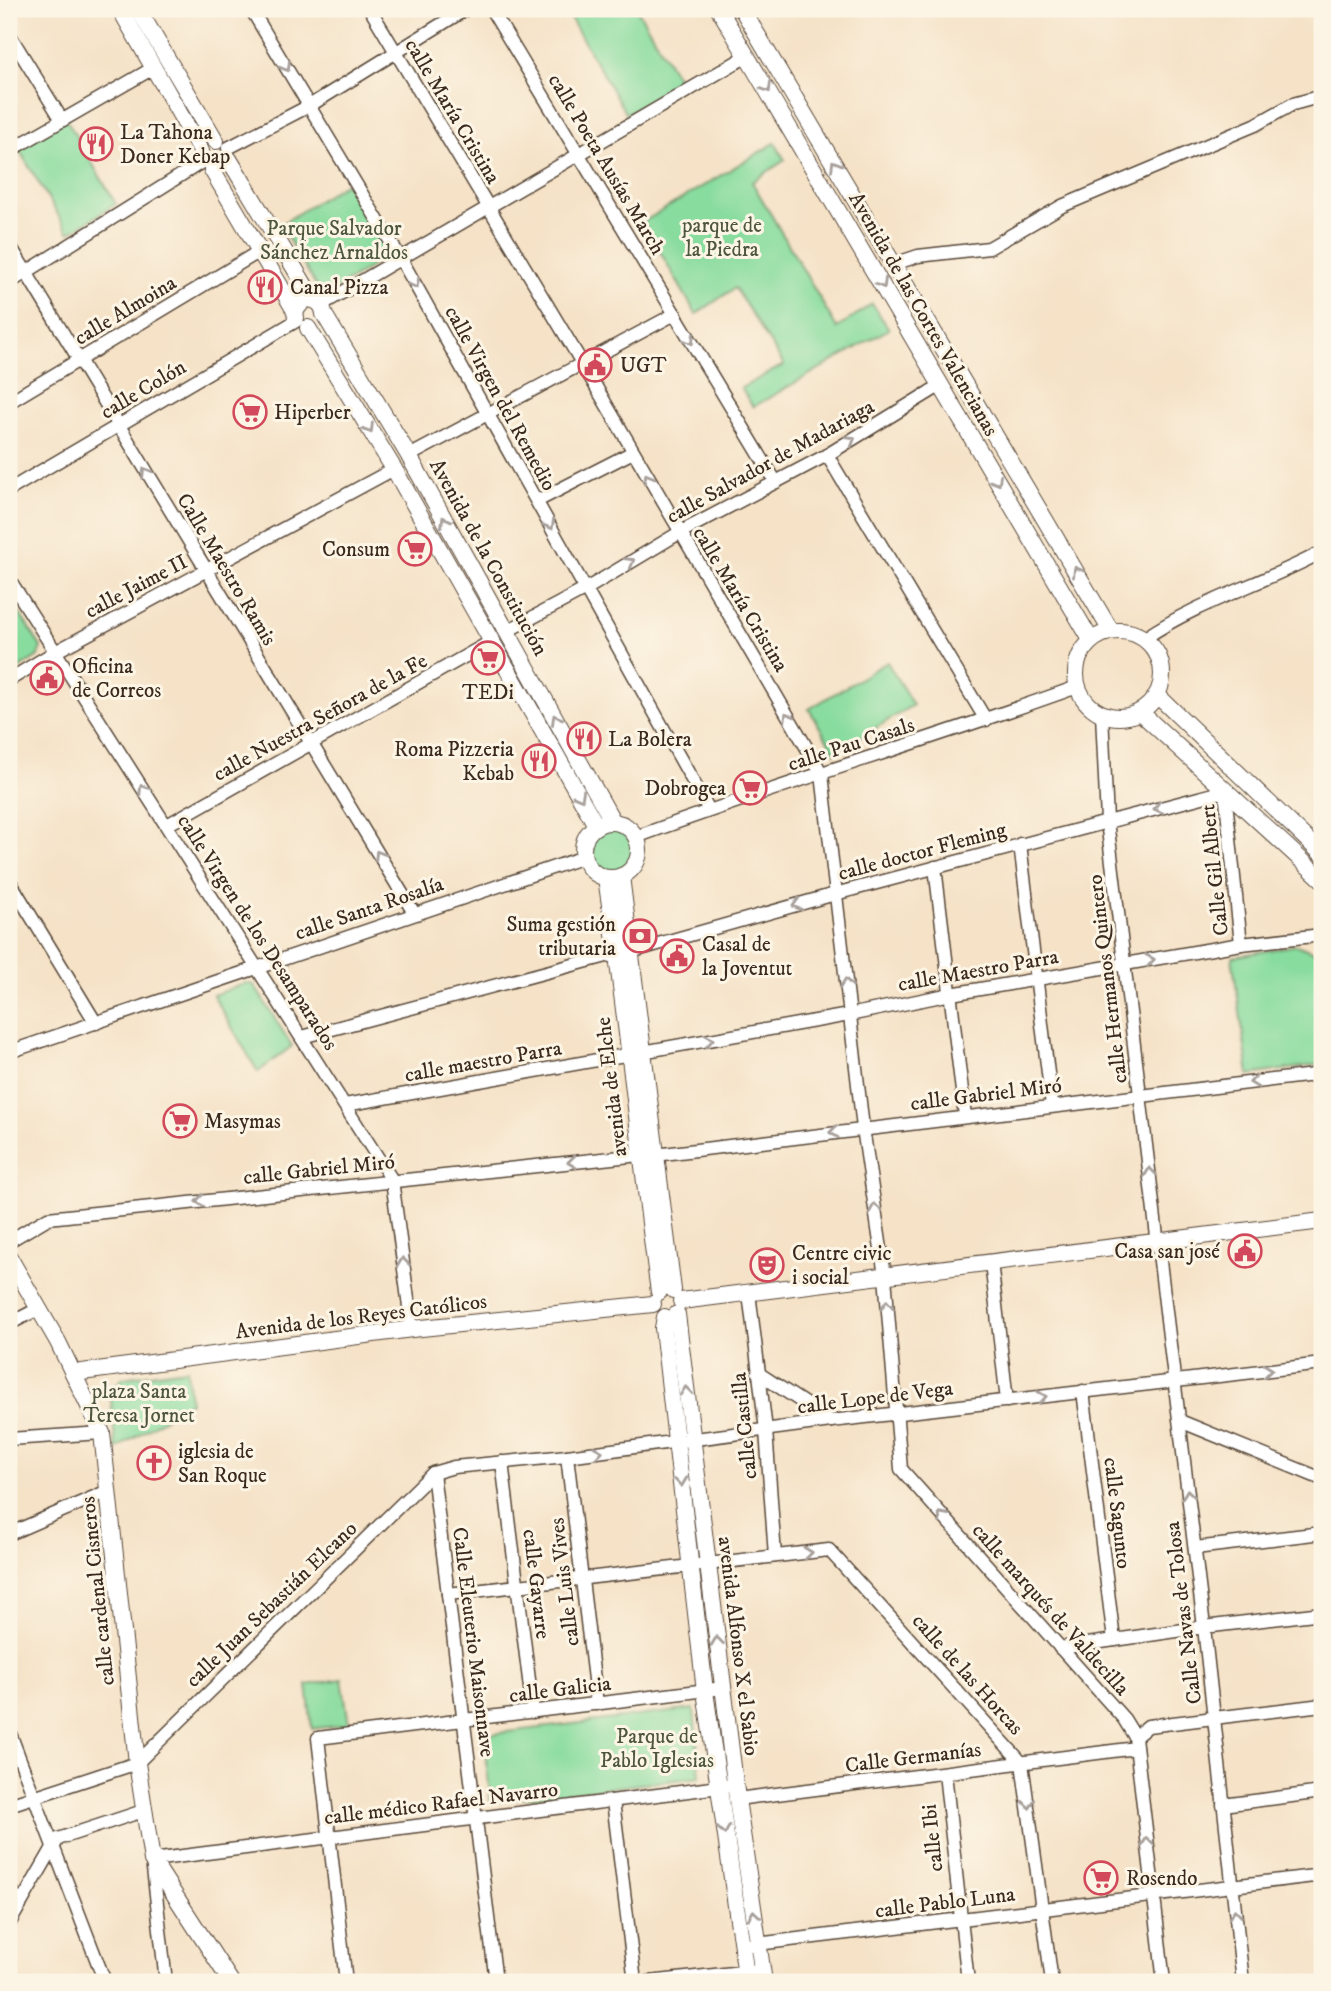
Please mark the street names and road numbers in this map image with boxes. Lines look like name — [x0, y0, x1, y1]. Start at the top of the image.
street label: calle María Cristina — [399, 34, 506, 189]
street label: calle Poeta Ausías March — [542, 69, 671, 260]
street label: Avenida de las Cortes Valencianas — [843, 188, 1004, 441]
street label: calle Almoina — [70, 270, 181, 352]
street label: calle Virgen del Remedio — [438, 301, 562, 496]
street label: calle Colón — [96, 354, 191, 426]
street label: calle Salvador de Madariaga — [662, 394, 879, 530]
street label: Avenida de la Constitución — [423, 454, 553, 661]
street label: Calle Maestro Ramis — [170, 489, 282, 650]
street label: calle María Cristina — [687, 522, 794, 677]
street label: calle Jaime II — [81, 549, 192, 625]
street label: calle Nuestra Señora de la Fe — [209, 648, 432, 788]
street label: calle Pau Casals — [785, 712, 918, 778]
street label: Calle Gil Albert — [1195, 802, 1235, 937]
street label: calle Virgen de los Desamparados — [171, 810, 343, 1055]
street label: calle doctor Fleming — [835, 817, 1010, 887]
street label: calle Santa Rosalía — [292, 871, 447, 947]
street label: calle Hermanos Quintero — [1082, 873, 1134, 1085]
street label: calle Maestro Parra — [896, 944, 1060, 998]
street label: avenida de Elche — [590, 1015, 633, 1158]
street label: calle maestro Parra — [403, 1035, 564, 1089]
street label: calle Gabriel Miró — [909, 1073, 1063, 1117]
street label: calle Gabriel Miró — [242, 1149, 396, 1191]
street label: Avenida de los Reyes Católicos — [234, 1289, 488, 1345]
street label: calle Castilla — [726, 1371, 764, 1481]
street label: calle Lope de Vega — [796, 1376, 954, 1420]
street label: calle Sagunto — [1097, 1456, 1137, 1570]
street label: calle cardenal Cisneros — [75, 1495, 121, 1687]
street label: calle Juan Sebastián Elcano — [181, 1516, 363, 1693]
street label: calle Luis Vives — [544, 1516, 586, 1648]
street label: calle marqués de Valdecilla — [966, 1518, 1135, 1701]
street label: Calle Navas de Tolosa — [1160, 1520, 1208, 1706]
street label: Calle Eleuterio Maisonnave — [446, 1526, 500, 1759]
street label: calle Gayarre — [516, 1528, 556, 1641]
street label: avenida Alfonso X el Sabio — [712, 1535, 764, 1757]
street label: calle de las Horcas — [906, 1609, 1029, 1741]
street label: calle Galicia — [508, 1671, 613, 1709]
street label: Calle Germanías — [844, 1737, 983, 1779]
street label: calle médico Rafael Navarro — [323, 1777, 560, 1831]
street label: calle Ibi — [917, 1803, 949, 1873]
street label: calle Pablo Luna — [874, 1882, 1017, 1924]

